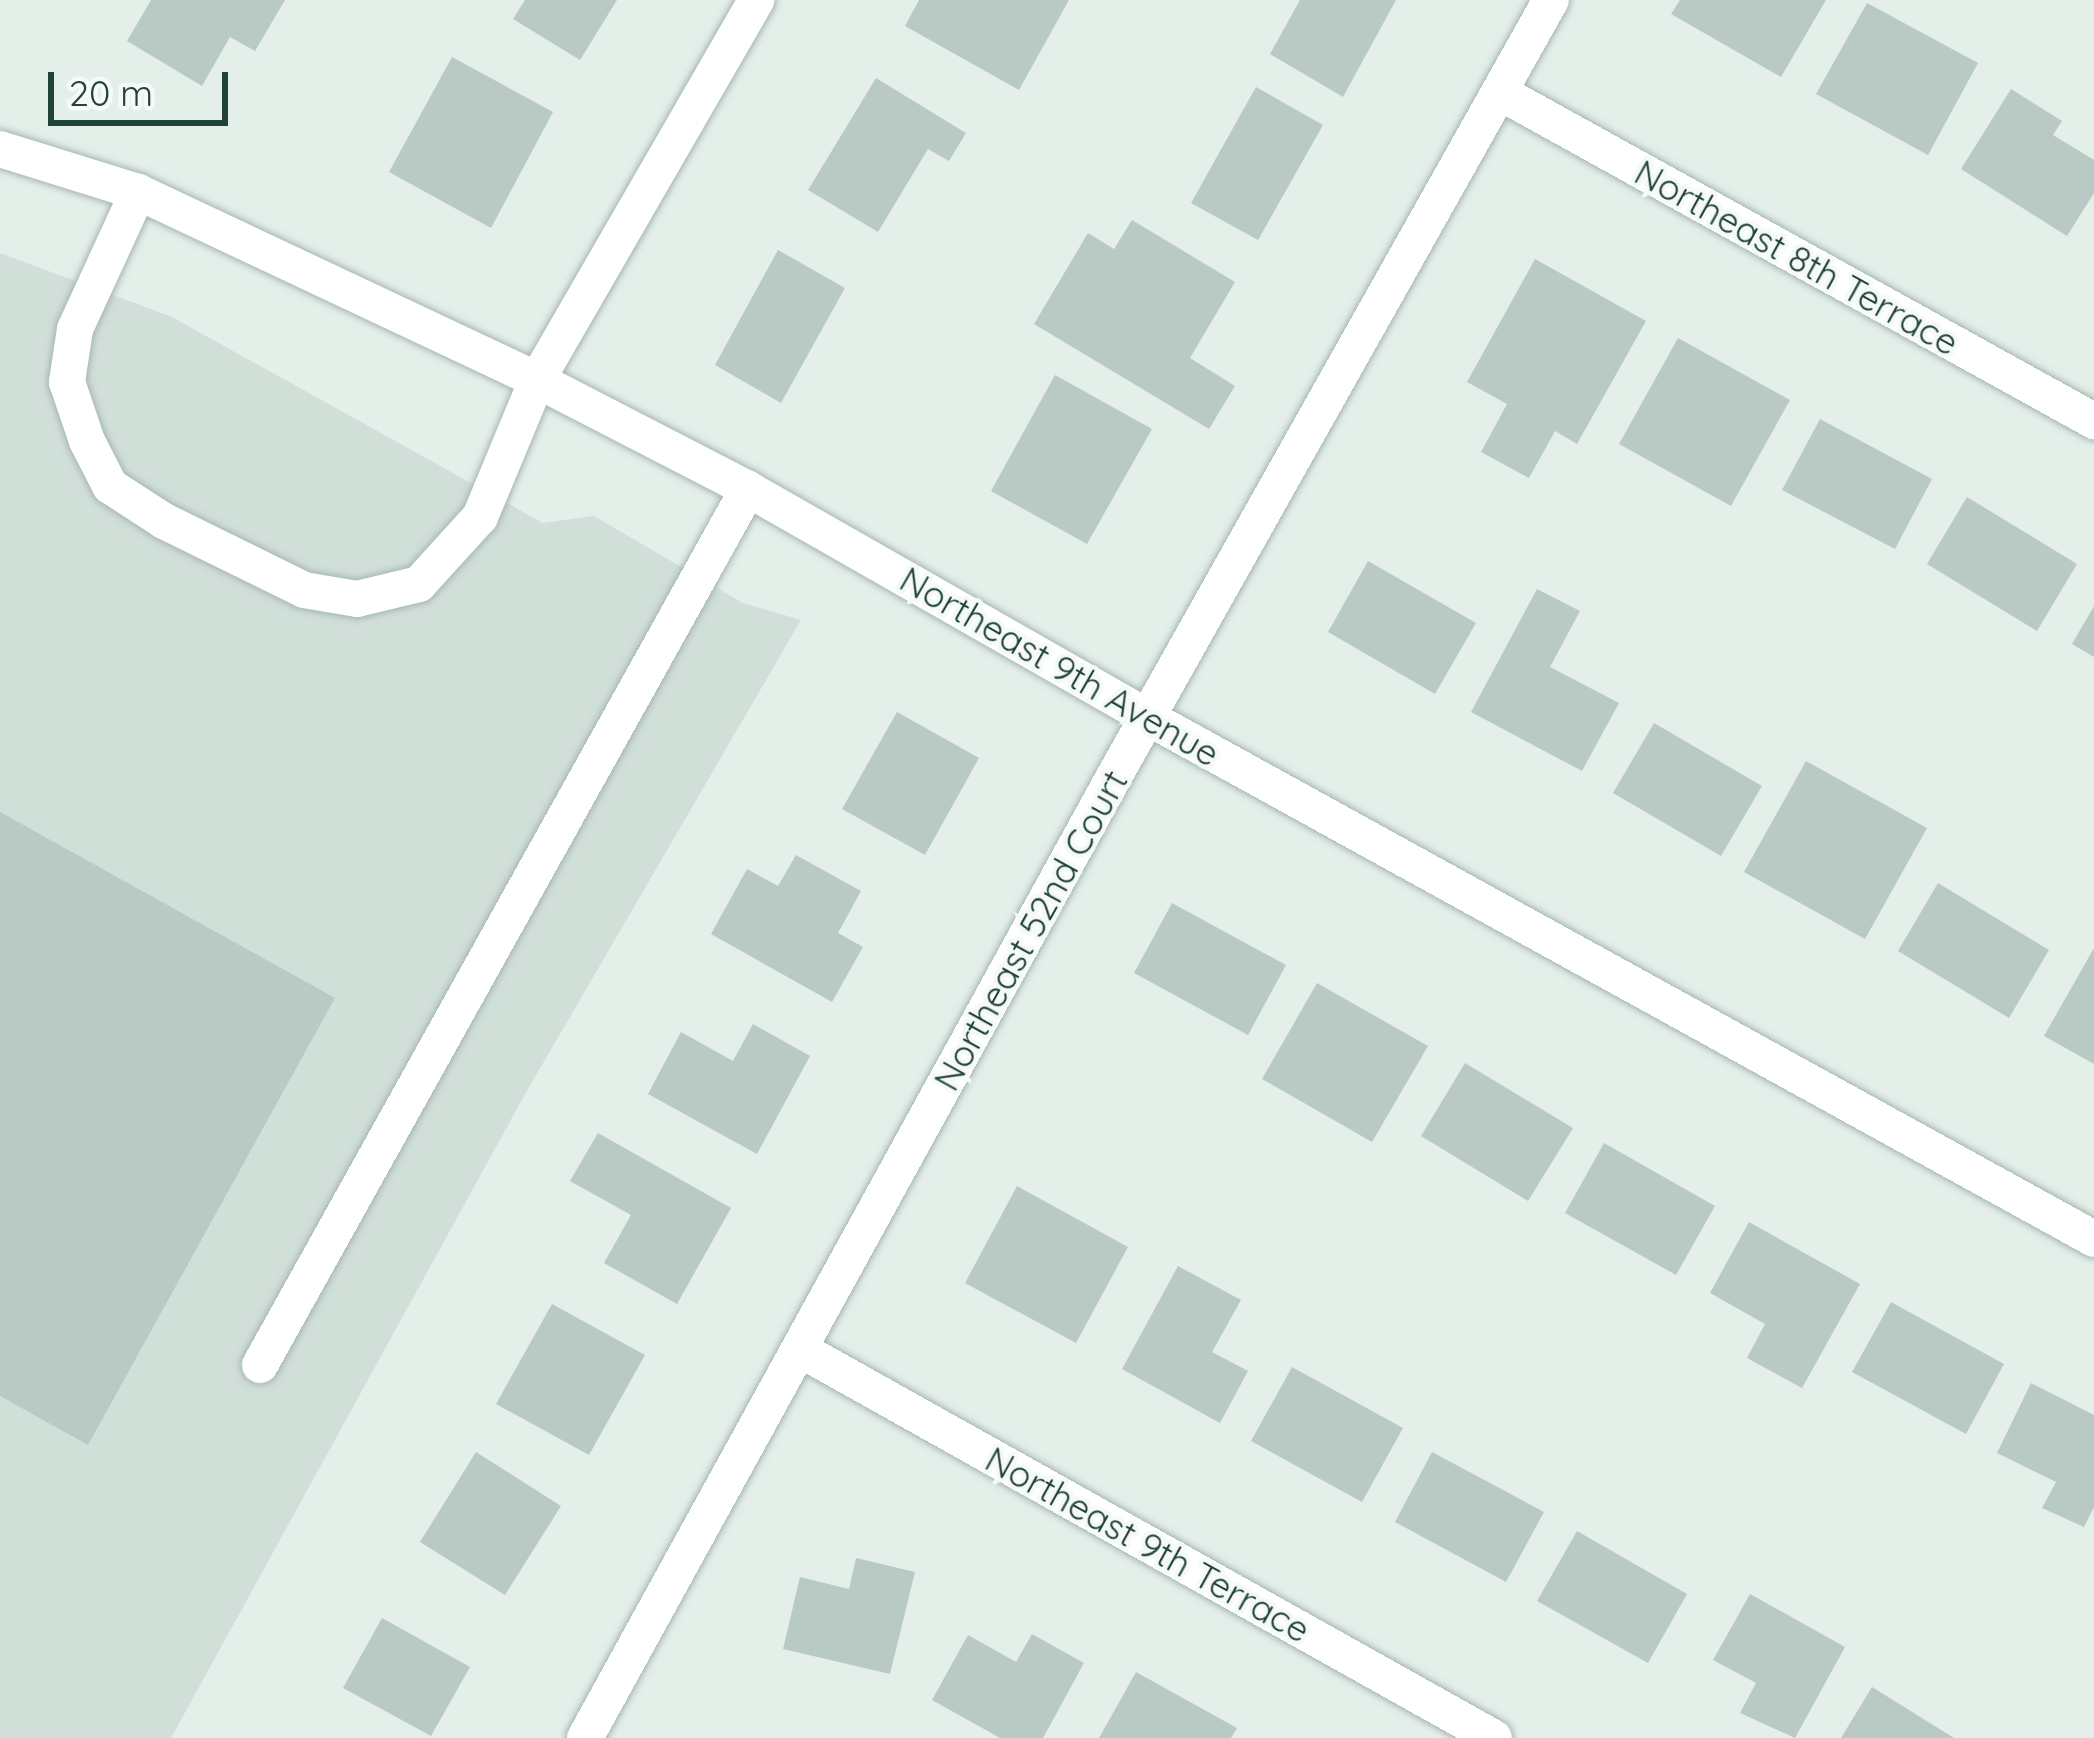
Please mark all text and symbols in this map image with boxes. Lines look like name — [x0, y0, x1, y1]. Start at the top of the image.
scale bar — [54, 48, 234, 122]
text: 20 m — [69, 70, 153, 115]
street label: Northeast 8th Terrace — [1628, 150, 1966, 364]
street label: Northeast 9th Avenue — [893, 557, 1227, 775]
street label: Northeast 52nd Court — [924, 762, 1136, 1098]
street label: Northeast 9th Terrace — [978, 1437, 1318, 1651]

